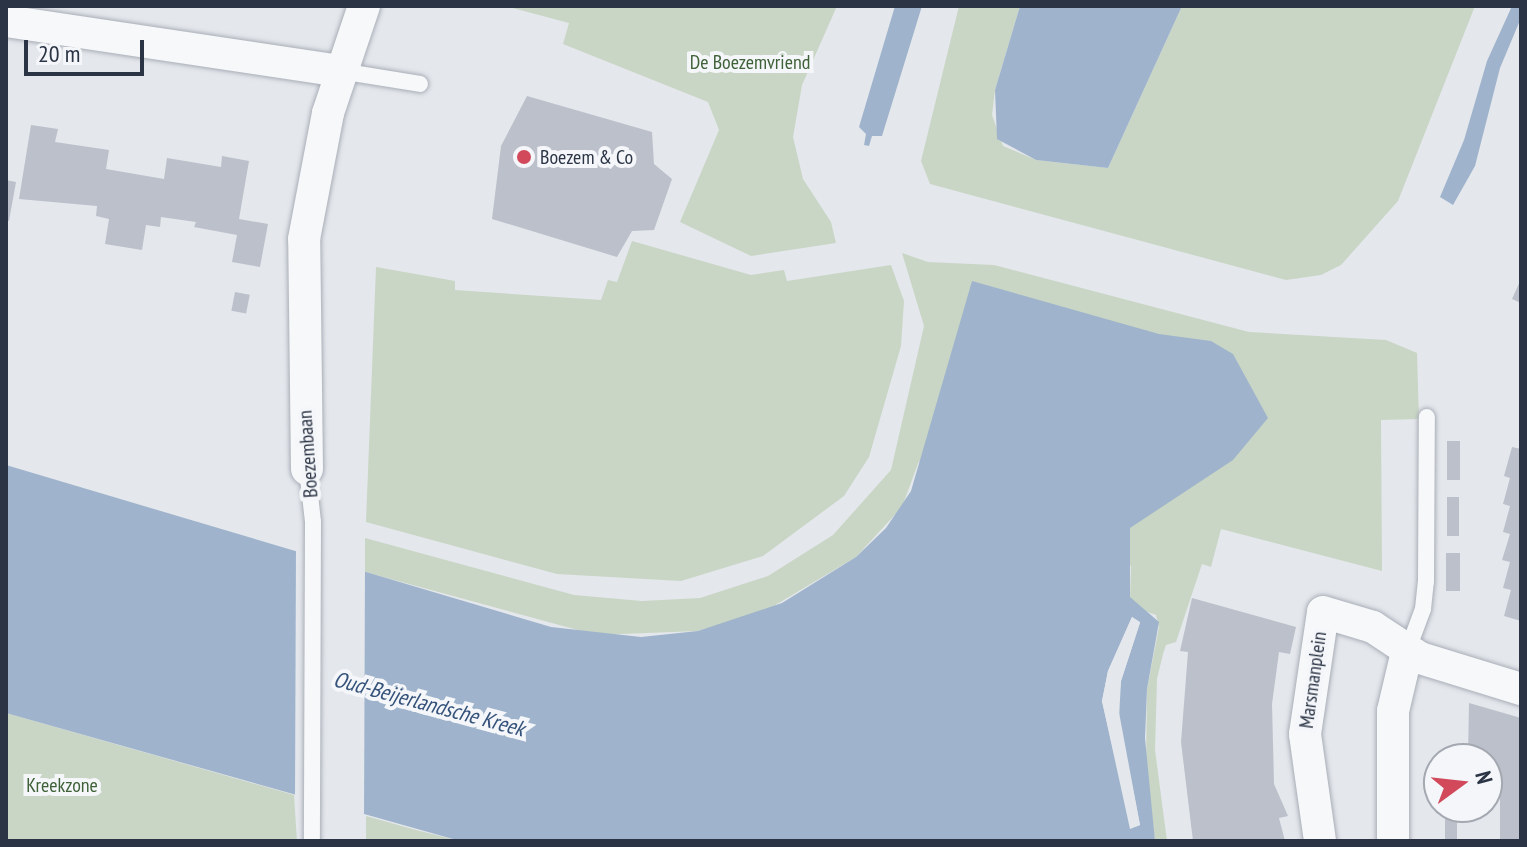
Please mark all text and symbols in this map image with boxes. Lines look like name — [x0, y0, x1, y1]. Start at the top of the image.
scale bar — [28, 24, 148, 74]
text: 20 m — [38, 38, 80, 69]
park label: De Boezemvriend — [690, 50, 810, 74]
place label: Boezem & Co — [540, 145, 633, 169]
marker: Boezem & Co — [515, 148, 533, 166]
street label: Boezembaan — [293, 409, 323, 499]
street label: Marsmanplein — [1294, 630, 1332, 730]
water label: Oud-Beijerlandsche Kreek — [331, 666, 527, 742]
north arrow — [1423, 743, 1503, 823]
text: N — [1469, 768, 1499, 787]
park label: Kreekzone — [26, 773, 98, 797]

